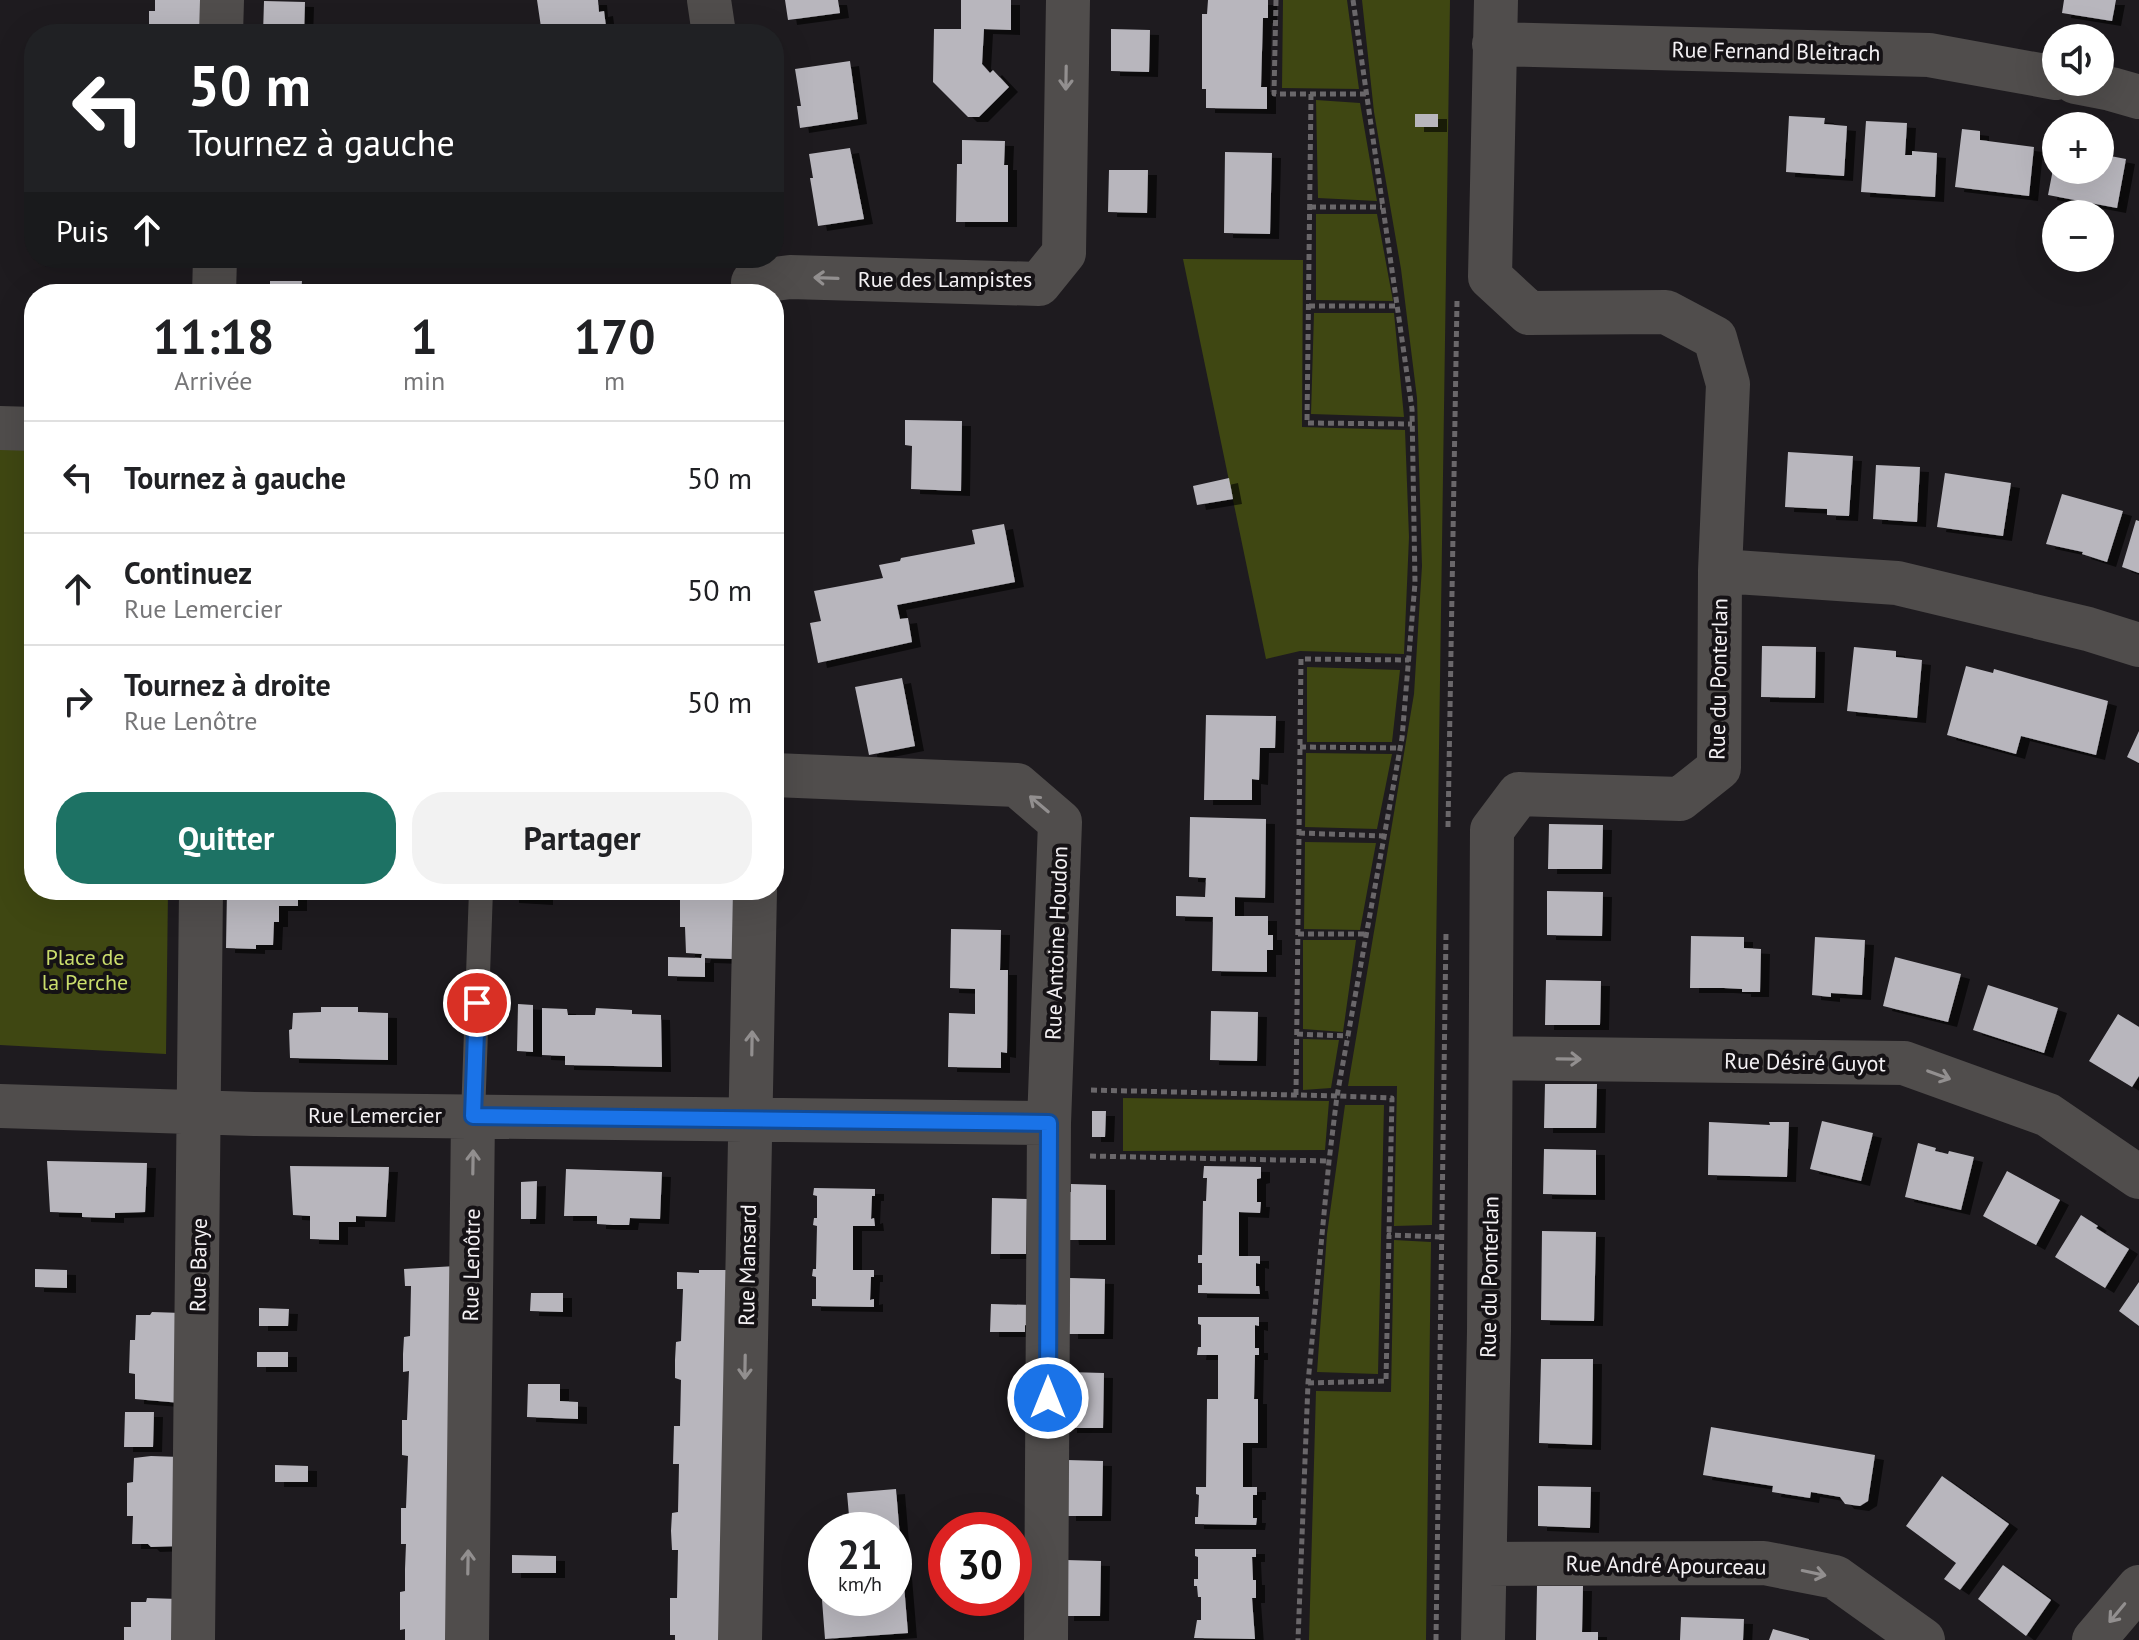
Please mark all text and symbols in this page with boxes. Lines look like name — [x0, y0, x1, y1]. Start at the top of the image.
map controls — [2042, 24, 2114, 272]
button: sound — [2042, 24, 2114, 96]
street label: Rue Fernand Bleitrach — [1671, 35, 1881, 67]
text: 50 m — [188, 49, 311, 121]
icon: left — [56, 56, 160, 160]
one-way arrow — [1059, 64, 1074, 91]
button: + — [2042, 112, 2114, 184]
text: Tournez à gauche — [188, 119, 455, 166]
button: − — [2042, 200, 2114, 272]
icon: ahead — [125, 208, 169, 252]
text: Puis — [56, 211, 109, 250]
street label: Rue des Lampistes — [858, 265, 1032, 293]
one-way arrow — [813, 271, 840, 286]
text: 11:18 — [153, 305, 274, 367]
text: 1 — [410, 305, 438, 367]
text: 170 — [574, 305, 655, 367]
text: Arrivée — [174, 364, 253, 397]
text: min — [403, 364, 445, 397]
text: m — [604, 364, 625, 397]
icon: left — [56, 455, 100, 499]
text: Tournez à gauche — [124, 458, 346, 497]
text: 50 m — [687, 458, 752, 497]
text: Continuez — [124, 553, 252, 592]
icon: ahead — [56, 567, 100, 611]
text: 50 m — [687, 570, 752, 609]
text: Rue Lemercier — [124, 592, 282, 625]
street label: Rue du Ponterlan — [1703, 598, 1733, 760]
text: Tournez à droite — [124, 665, 331, 704]
icon: right — [56, 679, 100, 723]
text: 50 m — [687, 682, 752, 721]
text: Rue Lenôtre — [124, 704, 258, 737]
button: Quitter — [56, 792, 396, 884]
button: Partager — [412, 792, 752, 884]
one-way arrow — [1029, 795, 1049, 813]
street label: Rue Antoine Houdon — [1039, 846, 1073, 1040]
park label: Place de la Perche — [42, 943, 128, 996]
pin — [443, 969, 511, 1037]
icon: arrive — [455, 981, 499, 1025]
one-way arrow — [744, 1030, 760, 1057]
street label: Rue Désiré Guyot — [1724, 1047, 1887, 1077]
one-way arrow — [1555, 1051, 1582, 1067]
one-way arrow — [1926, 1069, 1951, 1084]
street label: Rue Lemercier — [308, 1101, 443, 1129]
one-way arrow — [465, 1149, 480, 1176]
street label: Rue du Ponterlan — [1474, 1196, 1504, 1358]
street label: Rue Mansard — [732, 1204, 762, 1326]
street label: Rue Lenôtre — [456, 1208, 486, 1322]
street label: Rue Barye — [183, 1218, 213, 1312]
one-way arrow — [738, 1353, 753, 1380]
position arrow — [1006, 1356, 1090, 1440]
speed limit sign: 30 — [928, 1512, 1032, 1616]
text: 21 — [837, 1528, 883, 1580]
one-way arrow — [460, 1549, 476, 1576]
street label: Rue André Apourceau — [1565, 1549, 1767, 1581]
one-way arrow — [1800, 1566, 1826, 1581]
text: km/h — [838, 1571, 882, 1597]
one-way arrow — [2108, 1603, 2126, 1623]

